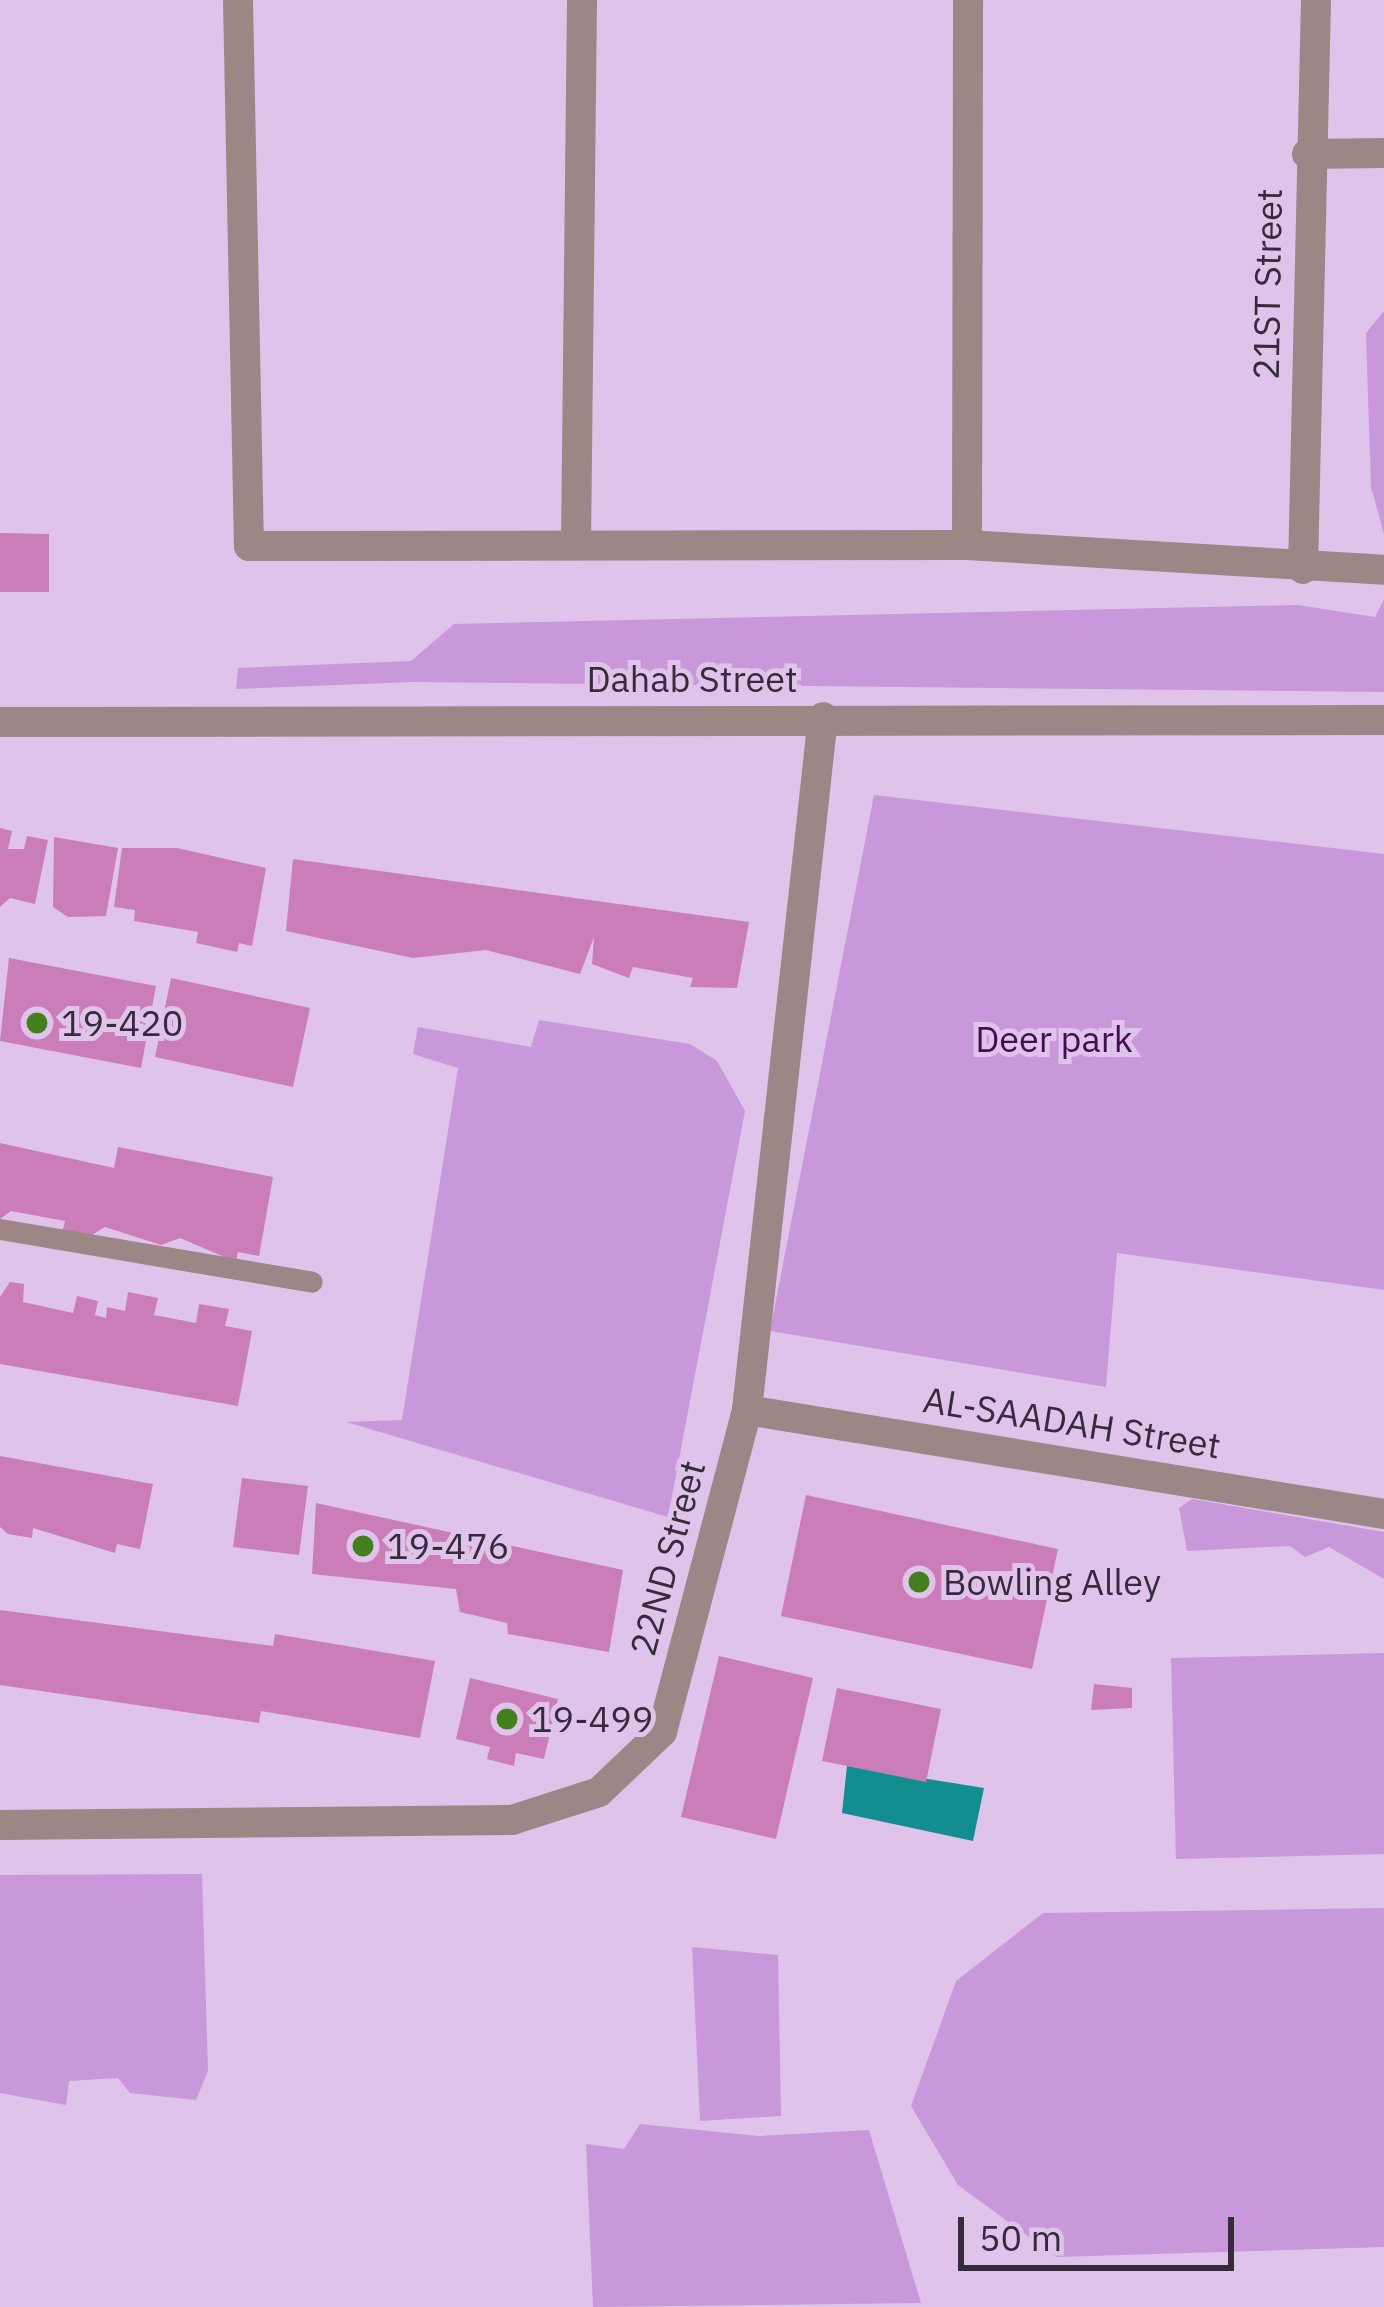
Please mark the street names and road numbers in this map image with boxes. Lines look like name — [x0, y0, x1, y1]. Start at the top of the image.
street label: 21ST Street — [1244, 188, 1290, 380]
street label: Dahab Street — [586, 657, 798, 701]
street label: AL-SAADAH Street — [920, 1377, 1224, 1467]
street label: 22ND Street — [620, 1456, 714, 1660]

